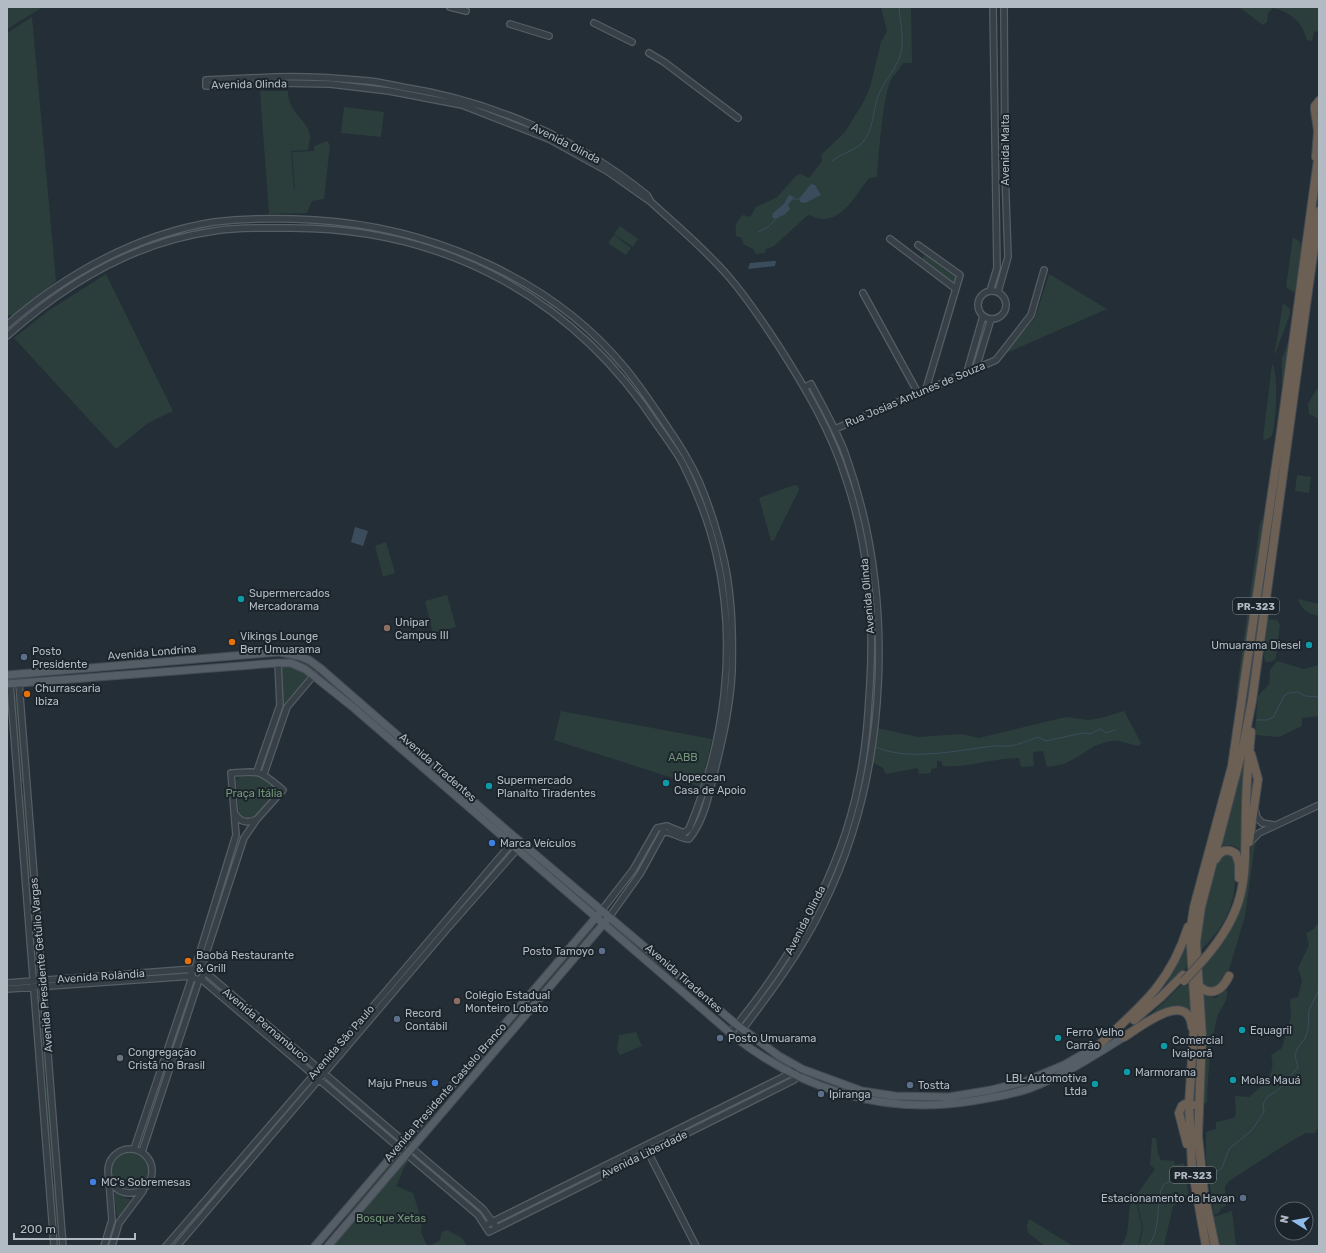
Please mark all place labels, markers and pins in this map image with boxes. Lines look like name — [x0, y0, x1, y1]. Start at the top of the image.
place label: Supermercados Mercadorama — [249, 587, 330, 613]
marker: Supermercados Mercadorama — [236, 594, 246, 604]
place label: Unipar Campus III — [395, 616, 449, 642]
marker: Unipar Campus III — [382, 623, 392, 633]
place label: Vikings Lounge Berr Umuarama — [240, 630, 321, 656]
marker: Vikings Lounge Berr Umuarama — [227, 637, 237, 647]
place label: Umuarama Diesel — [1211, 639, 1301, 652]
marker: Umuarama Diesel — [1304, 640, 1314, 650]
place label: Posto Presidente — [32, 645, 87, 671]
marker: Posto Presidente — [19, 652, 29, 662]
place label: Churrascaria Ibiza — [35, 682, 101, 708]
marker: Churrascaria Ibiza — [22, 689, 32, 699]
place label: Uopeccan Casa de Apoio — [674, 771, 746, 797]
place label: Supermercado Planalto Tiradentes — [497, 774, 596, 800]
marker: Uopeccan Casa de Apoio — [661, 778, 671, 788]
marker: Supermercado Planalto Tiradentes — [484, 781, 494, 791]
place label: Marca Veículos — [500, 837, 577, 850]
marker: Marca Veículos — [487, 838, 497, 848]
place label: Posto Tamoyo — [523, 945, 594, 958]
marker: Posto Tamoyo — [597, 946, 607, 956]
place label: Baobá Restaurante & Grill — [196, 949, 294, 975]
marker: Baobá Restaurante & Grill — [183, 956, 193, 966]
place label: Colégio Estadual Monteiro Lobato — [465, 989, 550, 1015]
marker: Colégio Estadual Monteiro Lobato — [452, 996, 462, 1006]
place label: Record Contábil — [405, 1007, 447, 1033]
marker: Record Contábil — [392, 1014, 402, 1024]
place label: Equagril — [1250, 1024, 1292, 1037]
marker: Equagril — [1237, 1025, 1247, 1035]
place label: Ferro Velho Carrão — [1066, 1026, 1124, 1052]
place label: Posto Umuarama — [728, 1032, 816, 1045]
marker: Posto Umuarama — [715, 1033, 725, 1043]
marker: Ferro Velho Carrão — [1053, 1033, 1063, 1043]
place label: Comercial Ivaiporã — [1172, 1034, 1223, 1060]
marker: Comercial Ivaiporã — [1159, 1041, 1169, 1051]
place label: Congregação Cristã no Brasil — [128, 1046, 205, 1072]
marker: Congregação Cristã no Brasil — [115, 1053, 125, 1063]
place label: Marmorama — [1135, 1066, 1196, 1079]
marker: Marmorama — [1122, 1067, 1132, 1077]
place label: LBL Automotiva Ltda — [1006, 1072, 1087, 1098]
place label: Molas Mauá — [1241, 1074, 1301, 1087]
marker: Molas Mauá — [1228, 1075, 1238, 1085]
place label: Maju Pneus — [368, 1077, 427, 1090]
marker: Maju Pneus — [430, 1078, 440, 1088]
place label: Tostta — [918, 1079, 950, 1092]
marker: LBL Automotiva Ltda — [1090, 1079, 1100, 1089]
marker: Tostta — [905, 1080, 915, 1090]
place label: Ipiranga — [829, 1088, 871, 1101]
marker: Ipiranga — [816, 1089, 826, 1099]
place label: MC’s Sobremesas — [101, 1176, 191, 1189]
marker: MC’s Sobremesas — [88, 1177, 98, 1187]
place label: Estacionamento da Havan — [1101, 1192, 1235, 1205]
marker: Estacionamento da Havan — [1238, 1193, 1248, 1203]

